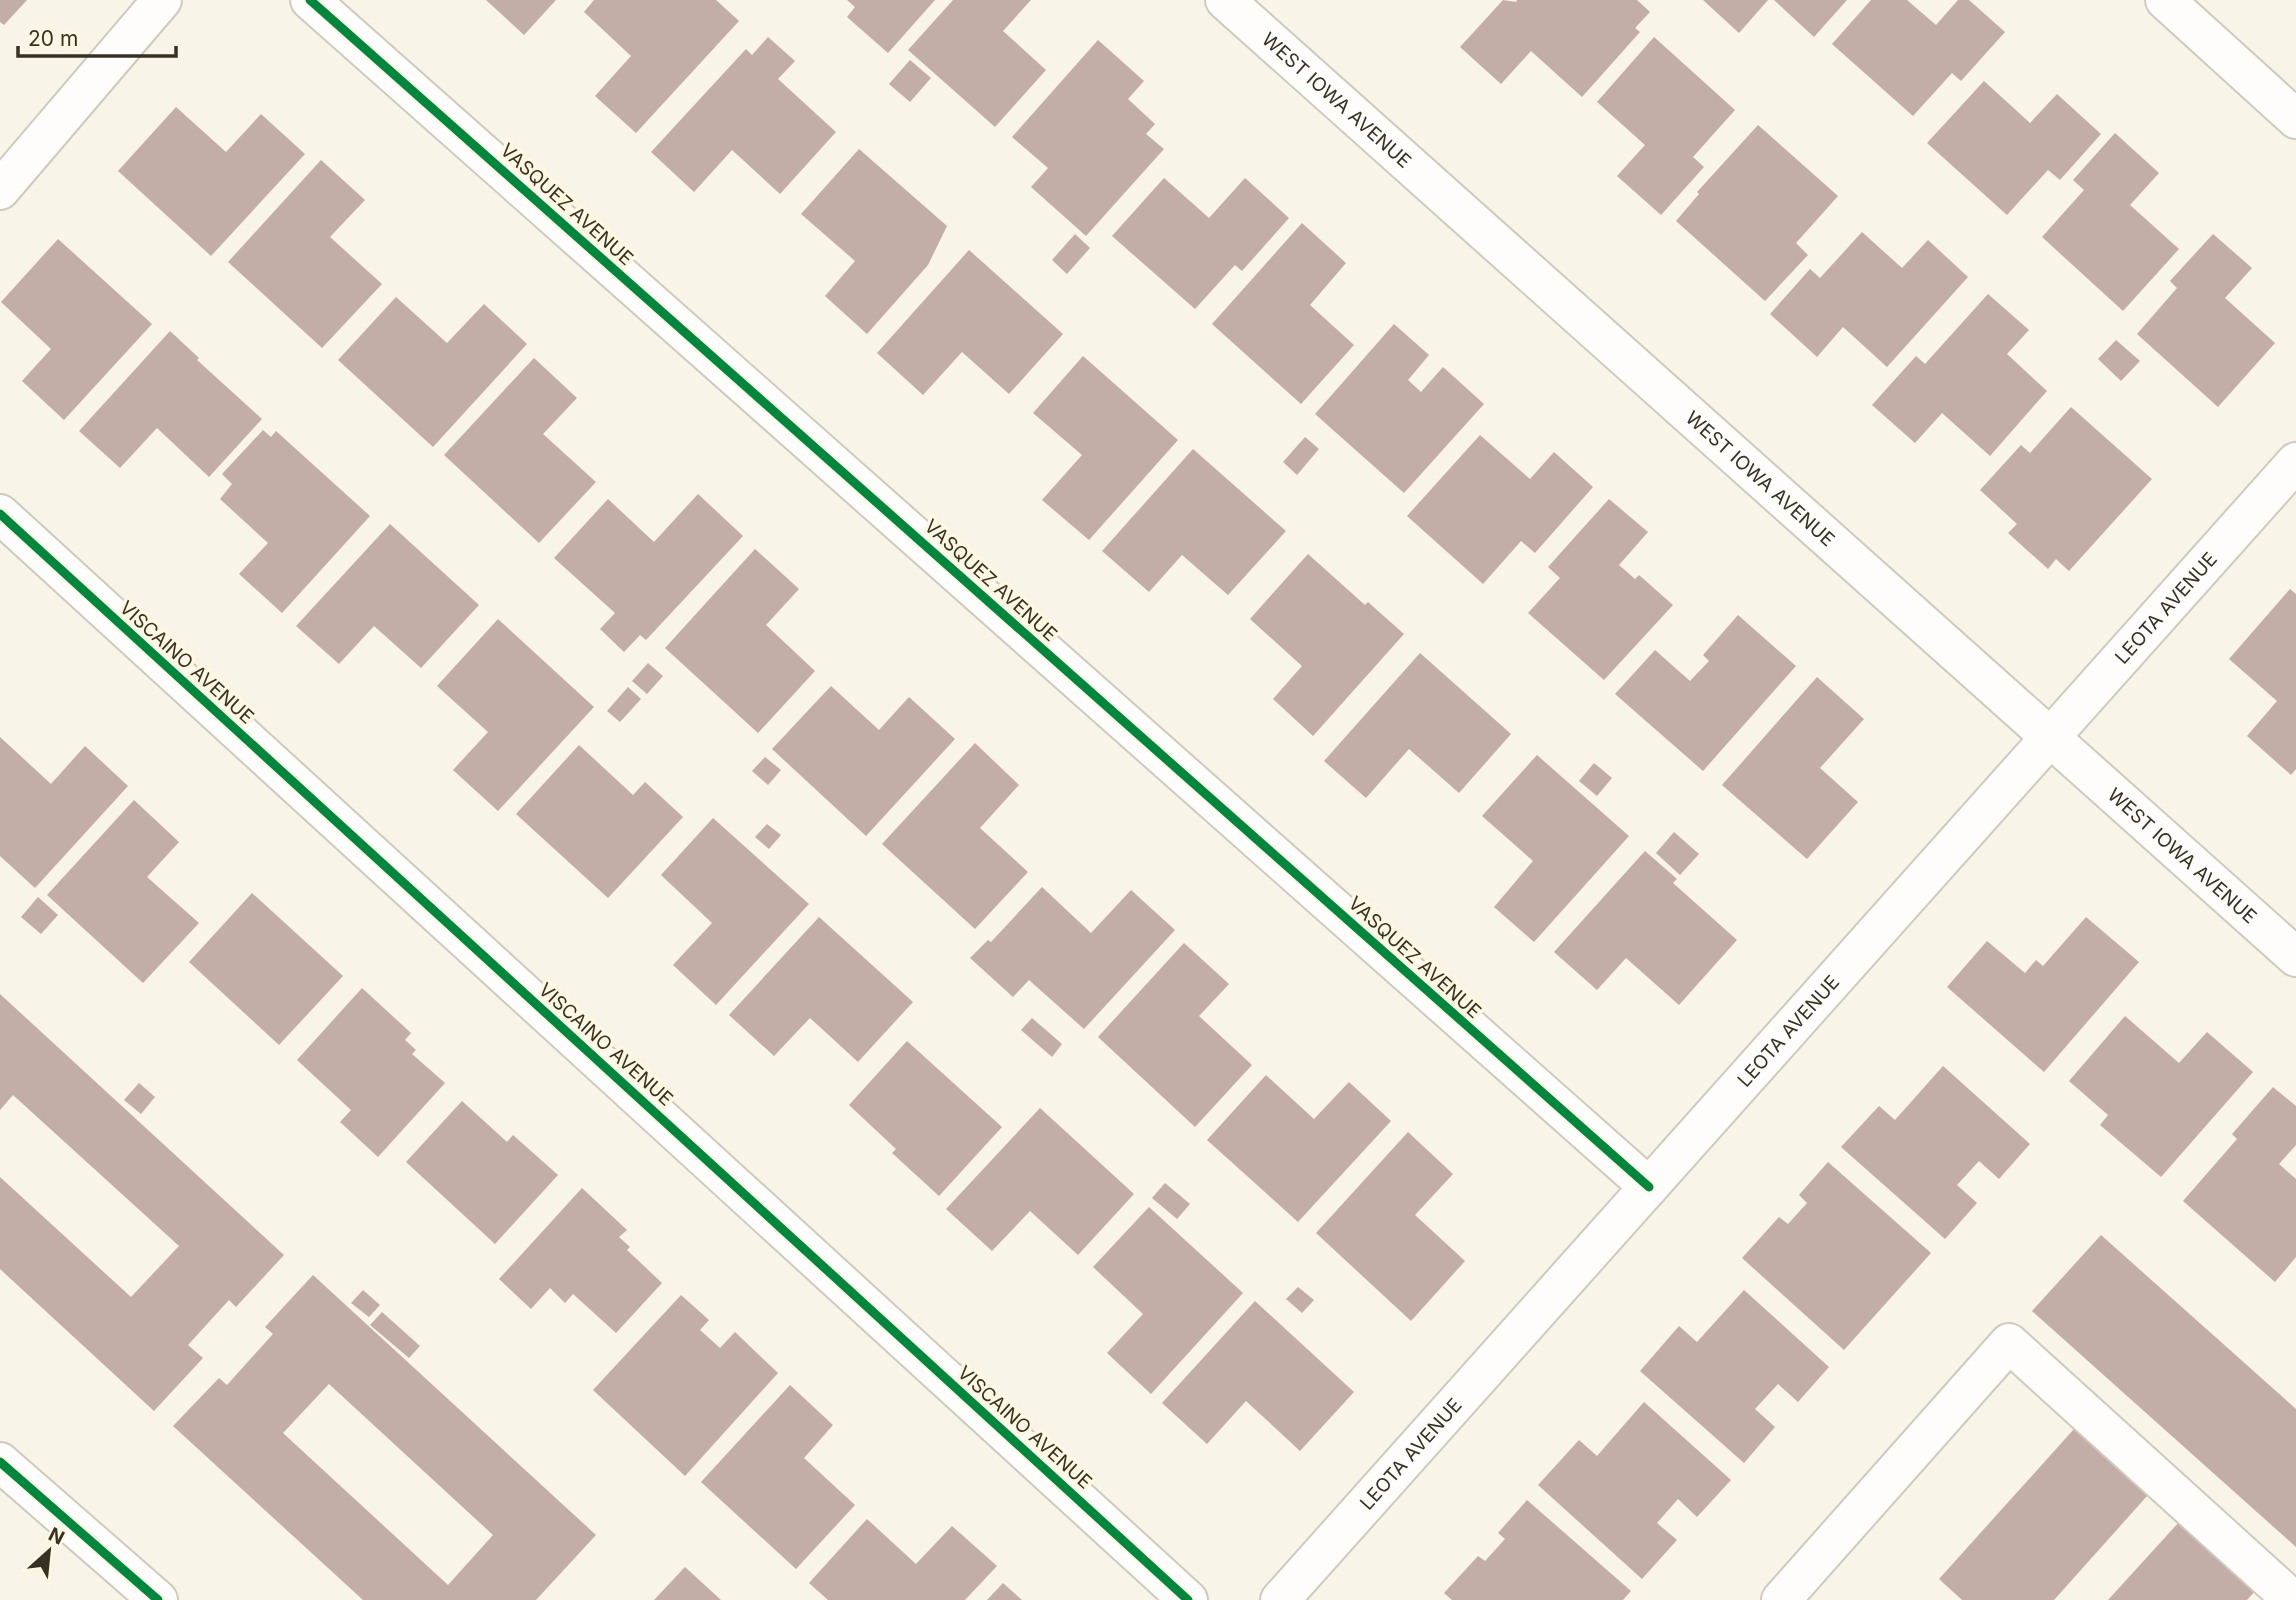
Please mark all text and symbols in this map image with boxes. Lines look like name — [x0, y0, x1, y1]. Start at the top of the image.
scale bar — [18, 14, 175, 58]
text: 20 m — [28, 26, 78, 51]
street label: WEST IOWA AVENUE — [1257, 28, 1416, 173]
street label: VASQUEZ AVENUE — [496, 139, 638, 270]
street label: WEST IOWA AVENUE — [1681, 406, 1839, 551]
street label: VASQUEZ AVENUE — [920, 515, 1062, 646]
street label: LEOTA AVENUE — [2110, 548, 2222, 669]
street label: VISCAINO AVENUE — [115, 596, 258, 729]
street label: WEST IOWA AVENUE — [2103, 783, 2261, 928]
street label: VASQUEZ AVENUE — [1344, 892, 1486, 1023]
street label: LEOTA AVENUE — [1733, 971, 1844, 1092]
street label: VISCAINO AVENUE — [534, 978, 677, 1111]
street label: VISCAINO AVENUE — [953, 1361, 1096, 1494]
street label: LEOTA AVENUE — [1355, 1394, 1467, 1515]
north arrow — [14, 1516, 84, 1586]
text: N — [45, 1523, 68, 1550]

